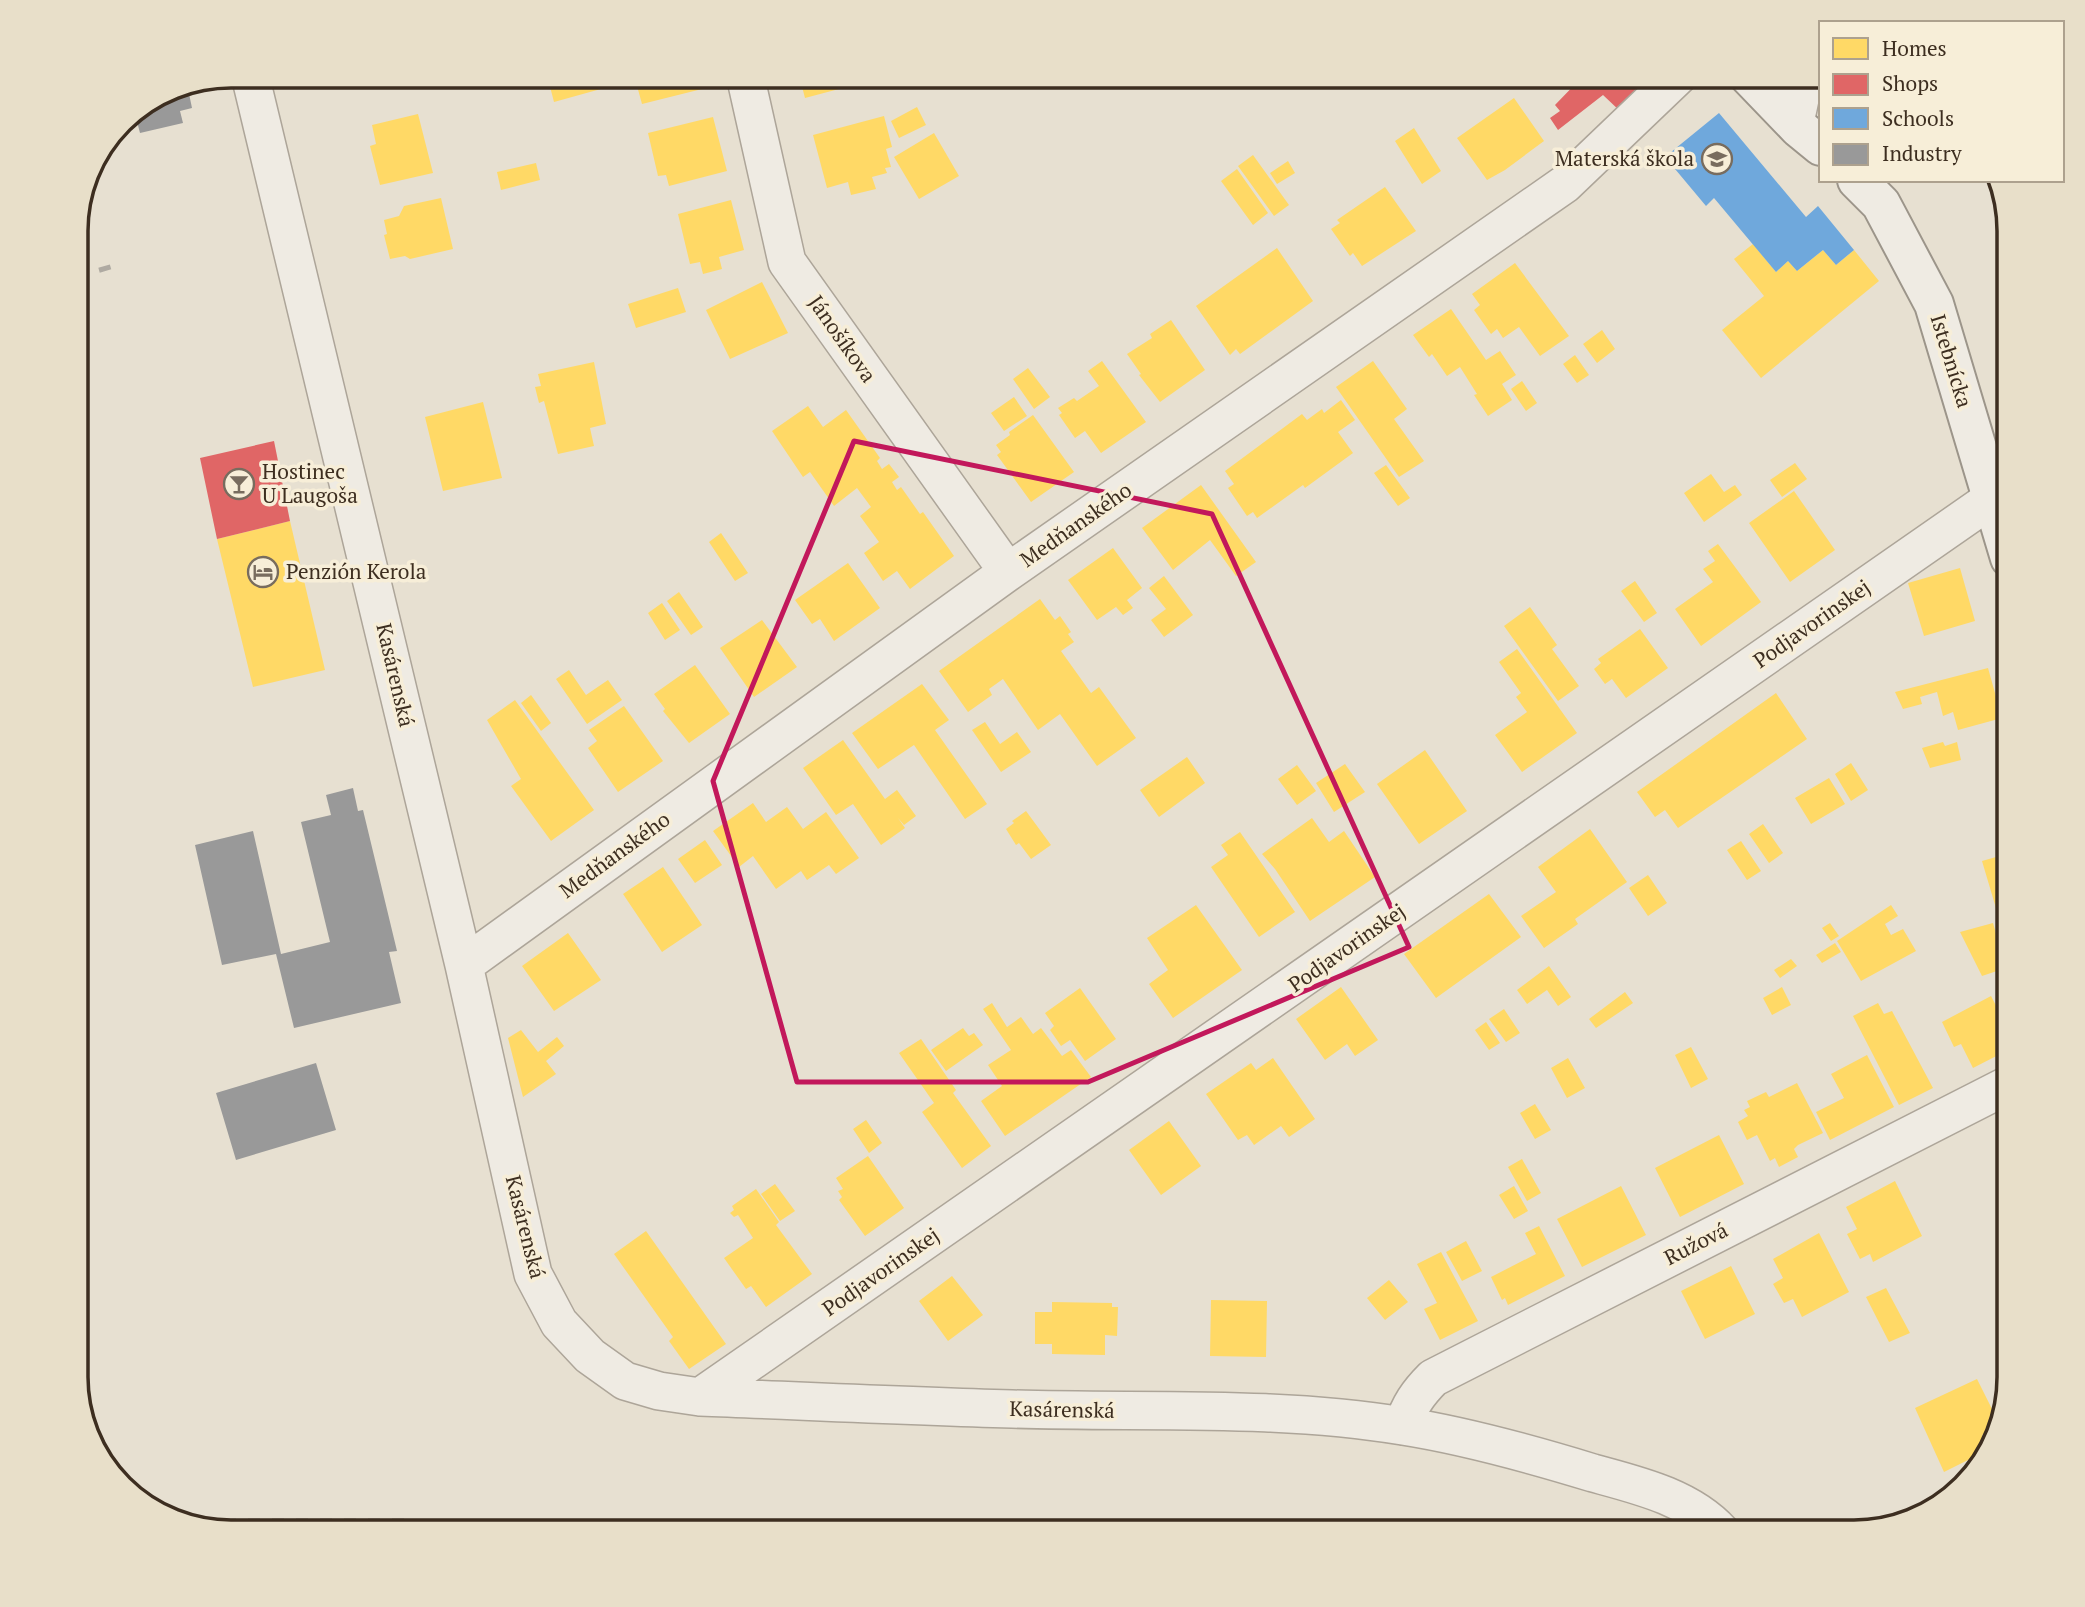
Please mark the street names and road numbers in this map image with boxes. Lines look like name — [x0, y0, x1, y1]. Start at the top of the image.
street label: Jánošíkova — [803, 289, 883, 388]
street label: Istebnícka — [1924, 311, 1980, 411]
street label: Medňanského — [1014, 475, 1137, 573]
street label: Podjavorinskej — [1747, 572, 1876, 674]
street label: Kasárenská — [370, 620, 422, 730]
street label: Medňanského — [554, 805, 675, 904]
street label: Podjavorinskej — [1282, 896, 1411, 998]
street label: Kasárenská — [500, 1172, 552, 1282]
street label: Ružová — [1659, 1215, 1733, 1271]
street label: Podjavorinskej — [816, 1220, 945, 1322]
street label: Kasárenská — [1009, 1394, 1115, 1424]

